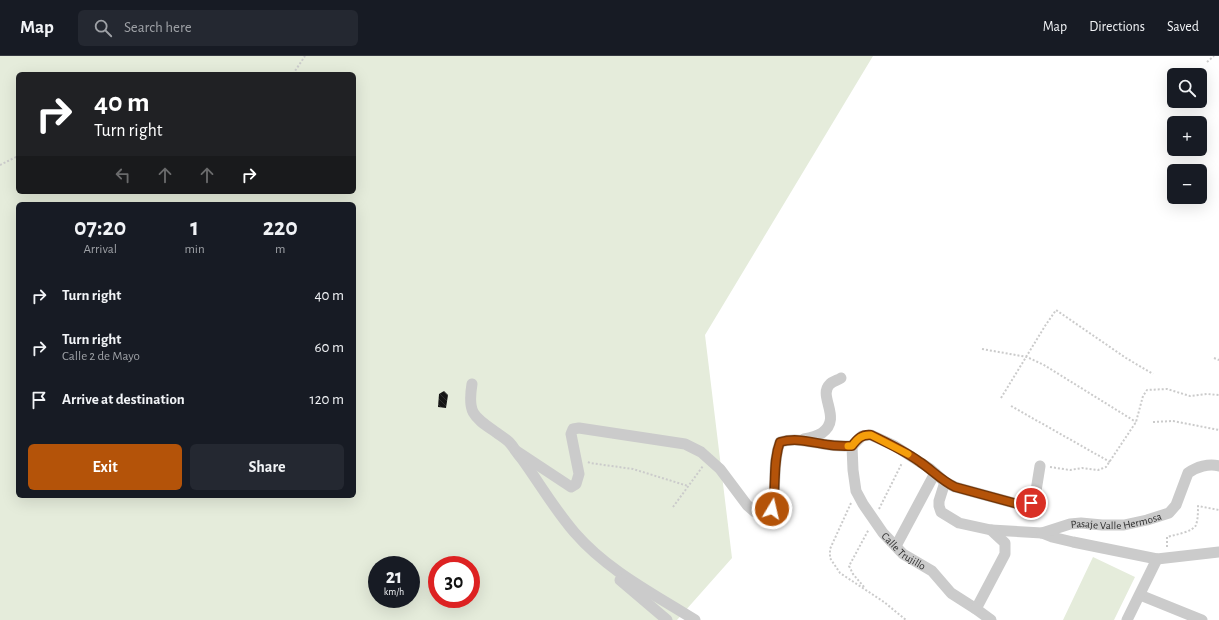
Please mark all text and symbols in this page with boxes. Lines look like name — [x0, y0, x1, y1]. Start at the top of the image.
search box — [78, 10, 358, 46]
icon: search — [92, 17, 114, 39]
text: Map — [20, 18, 54, 37]
text: Search here — [124, 20, 192, 35]
text: Map — [1043, 20, 1067, 34]
text: Directions — [1089, 20, 1145, 34]
text: Saved — [1167, 20, 1199, 34]
map controls — [1167, 68, 1207, 204]
button: search — [1167, 68, 1207, 108]
icon: right — [28, 88, 80, 140]
text: 40 m — [94, 89, 150, 117]
button: + — [1167, 116, 1207, 156]
text: Turn right — [94, 122, 163, 140]
icon: left — [112, 164, 134, 186]
icon: ahead — [154, 164, 176, 186]
icon: ahead — [196, 164, 218, 186]
icon: right — [238, 164, 260, 186]
button: − — [1167, 164, 1207, 204]
text: 07:20 — [74, 216, 126, 240]
text: 1 — [190, 216, 199, 240]
text: 220 — [263, 216, 298, 240]
text: Arrival — [83, 243, 117, 256]
text: min — [184, 243, 205, 256]
text: m — [275, 243, 286, 256]
icon: right — [28, 285, 50, 307]
text: Turn right — [62, 288, 121, 303]
text: 40 m — [314, 288, 344, 303]
text: Turn right — [62, 332, 121, 347]
icon: right — [28, 337, 50, 359]
text: 60 m — [315, 340, 344, 355]
text: Calle 2 de Mayo — [62, 350, 140, 363]
icon: arrive — [28, 389, 50, 411]
text: Arrive at destination — [62, 392, 185, 407]
text: 120 m — [310, 392, 344, 407]
button: Exit — [28, 444, 182, 490]
button: Share — [190, 444, 344, 490]
pin — [1014, 486, 1048, 520]
position arrow — [751, 488, 793, 530]
icon: arrive — [1020, 492, 1042, 514]
street label: Pasaje Valle Hermosa — [1070, 510, 1163, 531]
street label: Calle Trujillo — [880, 530, 928, 572]
speed limit sign: 30 — [428, 556, 480, 608]
text: 21 — [386, 567, 402, 587]
text: km/h — [384, 587, 404, 597]

